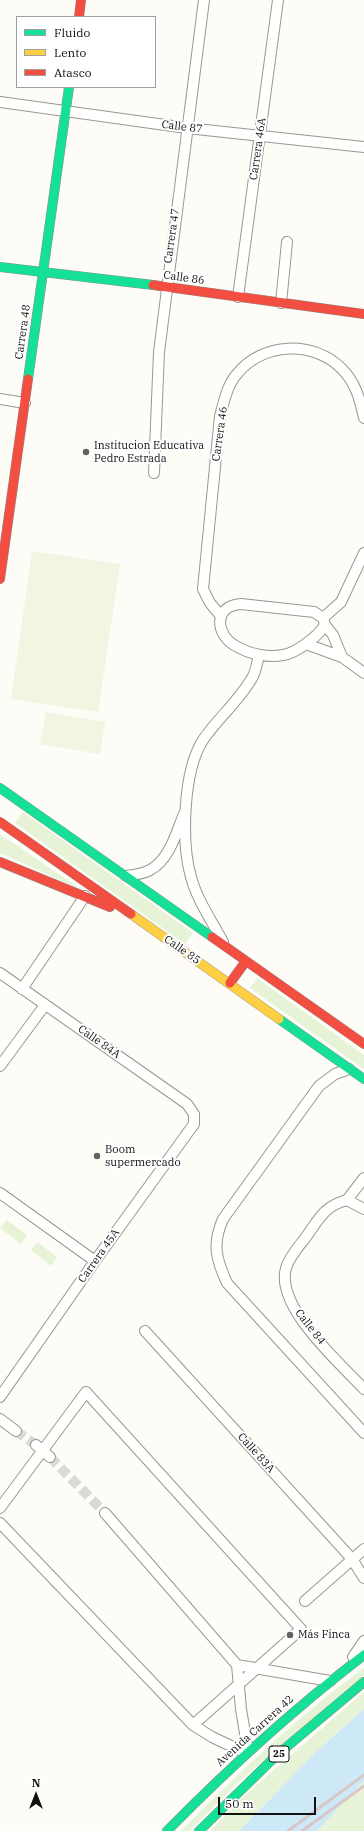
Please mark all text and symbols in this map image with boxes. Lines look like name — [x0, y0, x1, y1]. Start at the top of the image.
legend — [16, 16, 156, 88]
text: Fluido — [54, 25, 90, 40]
text: Lento — [54, 45, 86, 60]
text: Atasco — [54, 65, 92, 80]
street label: Carrera 46A — [247, 117, 269, 181]
street label: Calle 87 — [161, 118, 203, 136]
street label: Carrera 47 — [162, 208, 182, 264]
street label: Calle 86 — [163, 269, 205, 287]
street label: Carrera 48 — [13, 304, 33, 360]
street label: Carrera 46 — [210, 406, 230, 462]
place label: Institucion Educativa Pedro Estrada — [94, 439, 204, 465]
marker: Institucion Educativa Pedro Estrada — [81, 447, 91, 457]
street label: Calle 85 — [161, 933, 203, 967]
street label: Calle 84A — [75, 1023, 123, 1061]
place label: Boom supermercado — [105, 1143, 181, 1169]
marker: Boom supermercado — [92, 1151, 102, 1161]
street label: Carrera 45A — [76, 1226, 122, 1286]
street label: Calle 84 — [292, 1307, 328, 1347]
street label: Calle 83A — [235, 1430, 277, 1476]
place label: Más Finca — [298, 1628, 350, 1642]
marker: Más Finca — [285, 1630, 295, 1640]
street label: Avenida Carrera 42 — [213, 1693, 297, 1769]
road number: 25 — [269, 1746, 289, 1762]
north arrow — [16, 1775, 56, 1815]
text: N — [32, 1776, 40, 1790]
scale bar — [220, 1789, 318, 1815]
text: 50 m — [225, 1796, 254, 1811]

